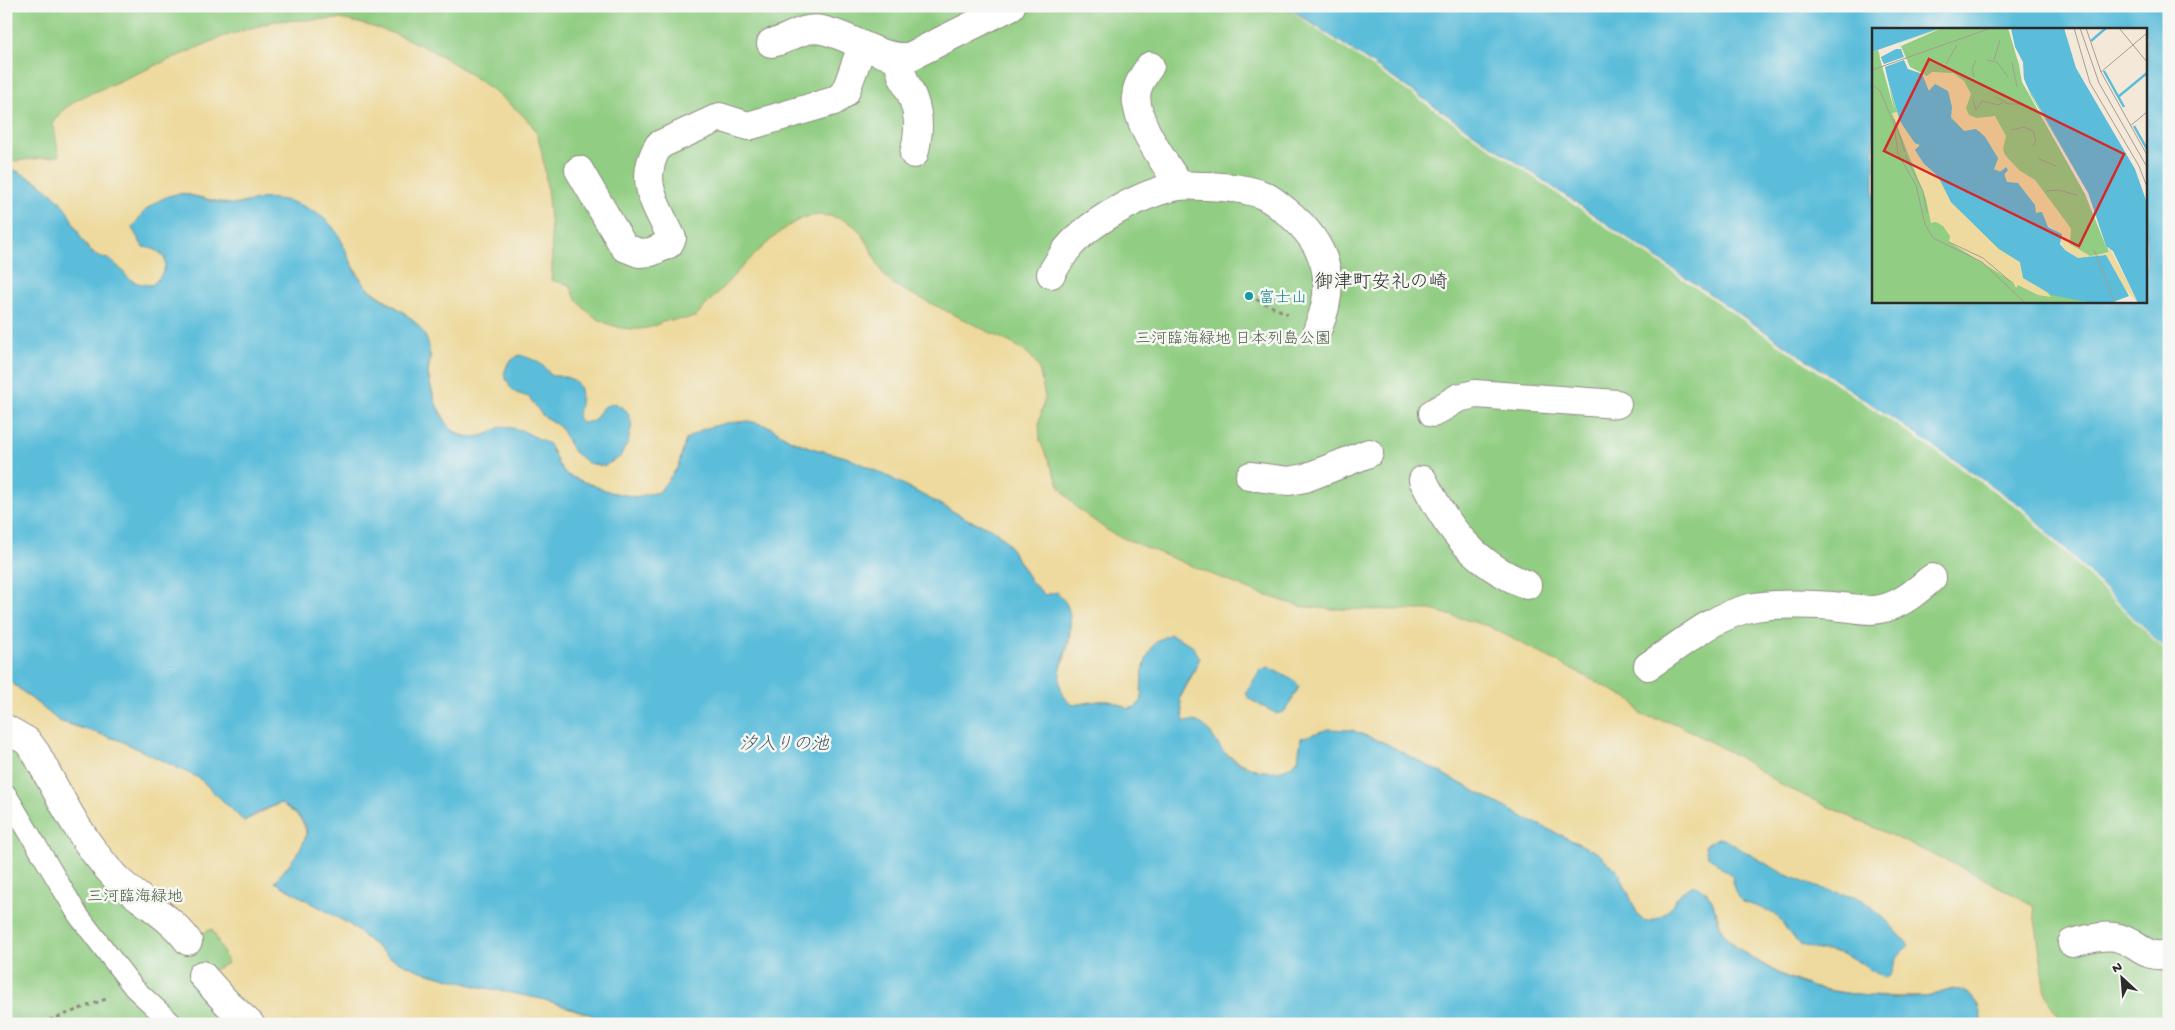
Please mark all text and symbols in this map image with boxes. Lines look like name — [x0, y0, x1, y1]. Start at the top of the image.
inset map — [1872, 28, 2148, 302]
district label: 御津町安礼の崎 — [1314, 271, 1448, 295]
place label: 富士山 — [1259, 289, 1307, 309]
marker: 富士山 — [1243, 290, 1255, 302]
park label: 三河臨海緑地 日本列島公園 — [1135, 330, 1331, 350]
water label: 汐入りの池 — [739, 734, 830, 756]
park label: 三河臨海緑地 — [87, 888, 183, 908]
north arrow — [2098, 952, 2148, 1002]
text: N — [2110, 959, 2125, 978]

